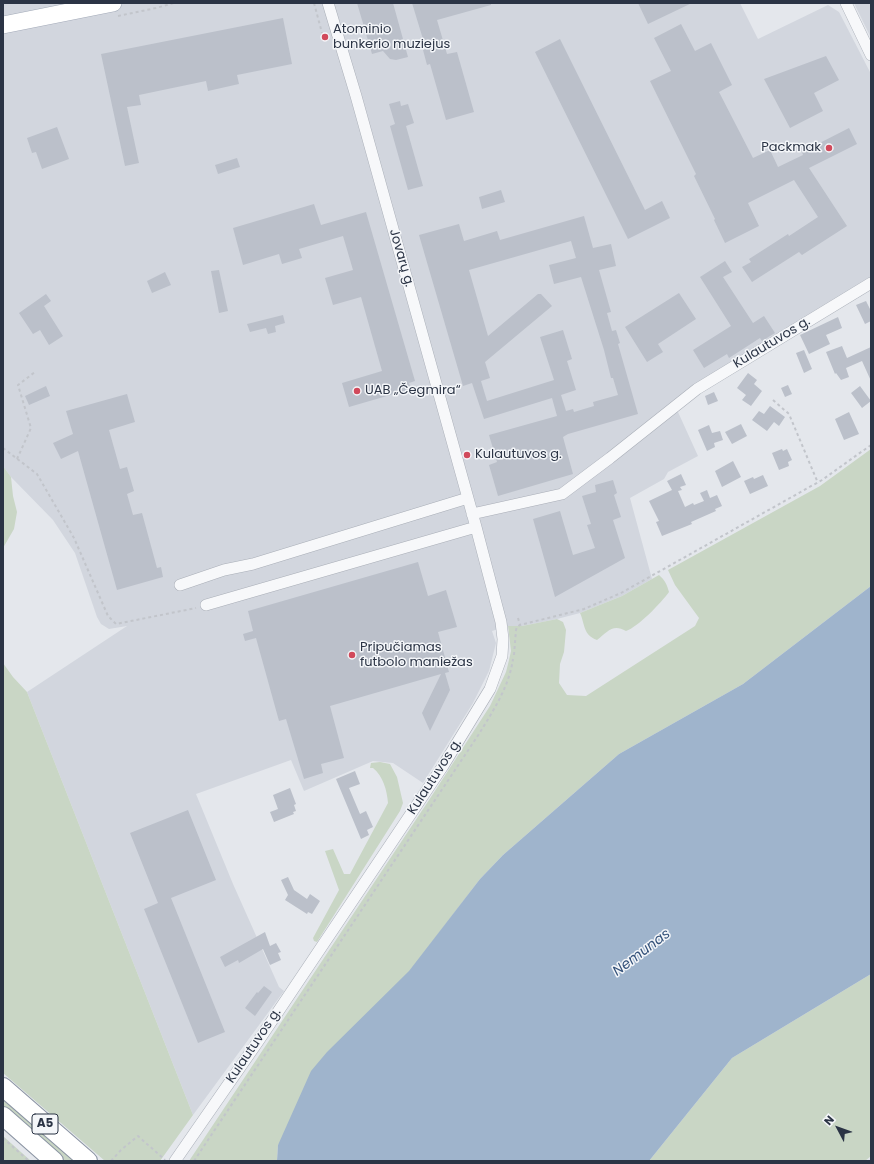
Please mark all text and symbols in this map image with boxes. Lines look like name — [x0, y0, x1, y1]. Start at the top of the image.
place label: Atominio bunkerio muziejus — [333, 22, 450, 53]
marker: Atominio bunkerio muziejus — [320, 32, 330, 42]
place label: Packmak — [761, 140, 821, 156]
marker: Packmak — [824, 143, 834, 153]
street label: Jovarų g. — [385, 227, 417, 289]
street label: Kulautuvos g. — [731, 314, 813, 372]
place label: UAB „Čegmira“ — [365, 383, 461, 399]
marker: UAB „Čegmira“ — [352, 386, 362, 396]
place label: Kulautuvos g. — [475, 447, 562, 463]
marker: Kulautuvos g. — [462, 450, 472, 460]
place label: Pripučiamas futbolo maniežas — [360, 640, 473, 671]
marker: Pripučiamas futbolo maniežas — [347, 650, 357, 660]
street label: Kulautuvos g. — [405, 736, 465, 818]
water label: Nemunas — [610, 926, 674, 980]
street label: Kulautuvos g. — [223, 1006, 285, 1086]
north arrow — [818, 1108, 858, 1148]
text: N — [820, 1112, 838, 1129]
road number: A5 — [32, 1114, 58, 1134]

